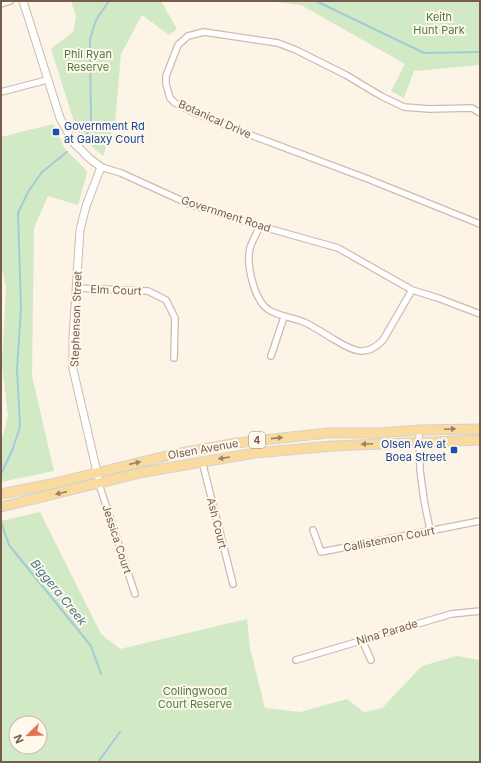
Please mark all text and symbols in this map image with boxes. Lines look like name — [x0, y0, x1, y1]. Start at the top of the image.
park label: Keith Hunt Park — [413, 10, 465, 37]
park label: Phil Ryan Reserve — [64, 47, 112, 74]
street label: Botanical Drive — [176, 97, 254, 141]
place label: Government Rd at Galaxy Court — [64, 119, 145, 146]
marker: Government Rd at Galaxy Court — [51, 127, 61, 137]
street label: Government Road — [179, 193, 273, 235]
street label: Stephenson Street — [67, 270, 85, 367]
street label: Elm Court — [90, 282, 142, 298]
one-way arrow — [444, 425, 456, 432]
road number: 4 — [249, 432, 265, 448]
one-way arrow — [271, 434, 283, 441]
street label: Olsen Avenue — [167, 436, 239, 462]
place label: Olsen Ave at Boea Street — [381, 437, 446, 464]
one-way arrow — [361, 441, 373, 448]
marker: Olsen Ave at Boea Street — [449, 445, 459, 455]
one-way arrow — [218, 455, 230, 461]
one-way arrow — [129, 459, 141, 465]
one-way arrow — [55, 490, 67, 496]
street label: Ash Court — [204, 496, 230, 550]
street label: Jessica Court — [99, 503, 135, 576]
street label: Callistemon Court — [342, 523, 436, 555]
water label: Biggera Creek — [28, 556, 91, 628]
street label: Nina Parade — [355, 616, 419, 648]
park label: Collingwood Court Reserve — [158, 684, 232, 711]
north arrow — [8, 715, 48, 755]
text: N — [11, 732, 27, 746]

